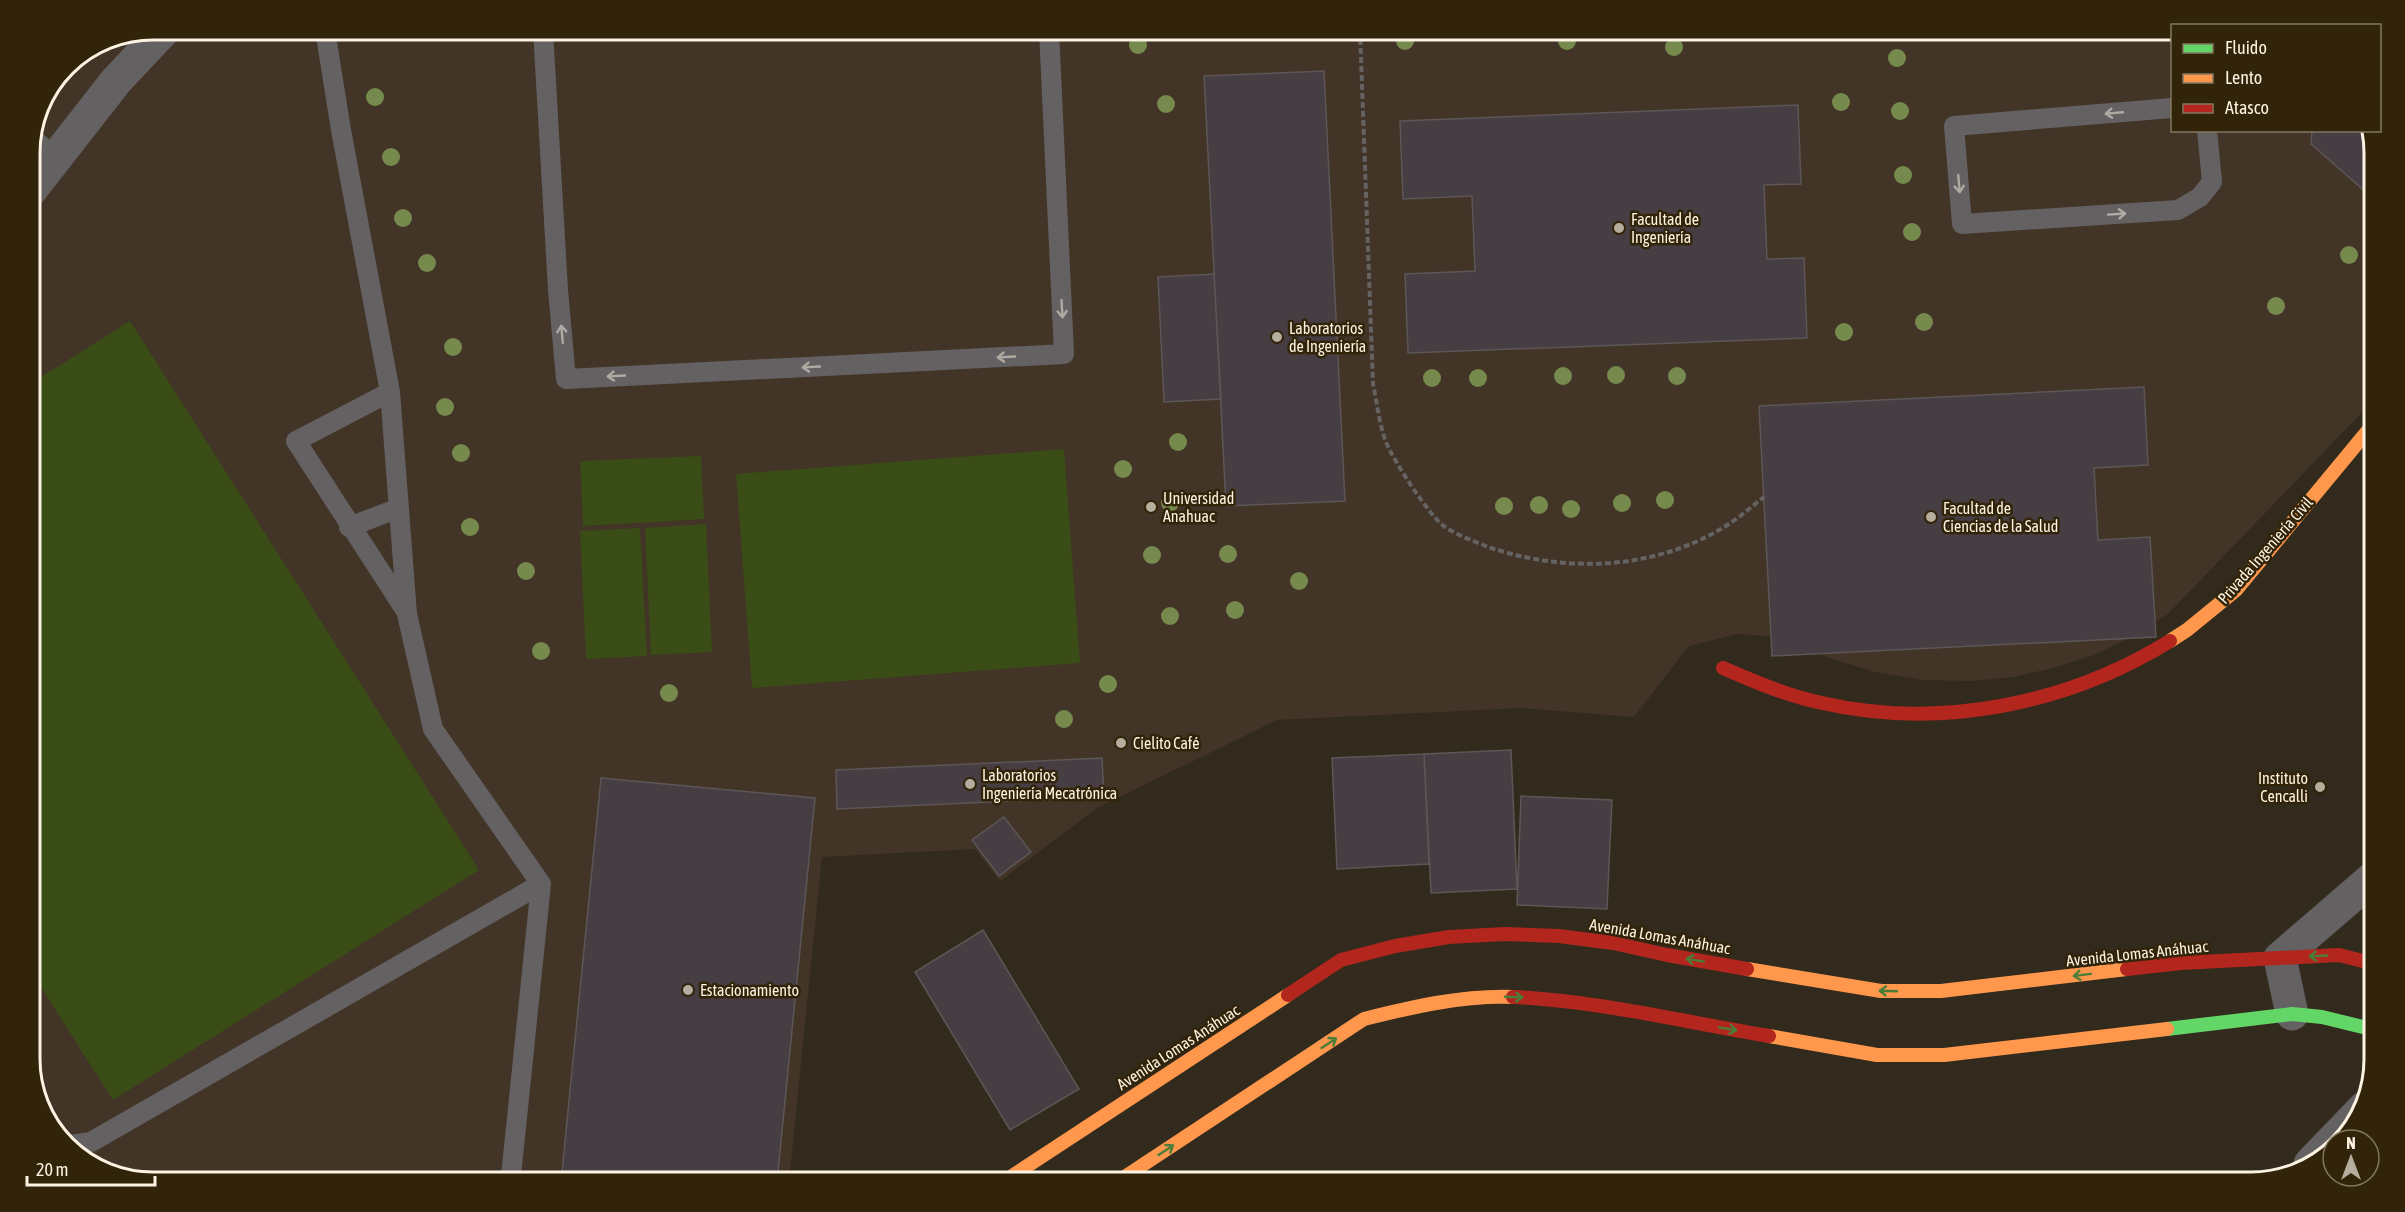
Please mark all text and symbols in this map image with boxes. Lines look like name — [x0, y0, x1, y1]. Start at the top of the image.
legend — [2171, 24, 2381, 132]
text: Fluido — [2225, 37, 2267, 58]
text: Lento — [2225, 67, 2262, 88]
text: Atasco — [2225, 97, 2269, 118]
one-way arrow — [2105, 107, 2125, 118]
one-way arrow — [1954, 173, 1965, 193]
one-way arrow — [2107, 209, 2127, 220]
place label: Facultad de Ingeniería — [1631, 210, 1699, 247]
marker: Facultad de Ingeniería — [1612, 221, 1626, 235]
one-way arrow — [1056, 299, 1067, 319]
place label: Laboratorios de Ingeniería — [1289, 319, 1366, 356]
one-way arrow — [556, 325, 567, 345]
marker: Laboratorios de Ingeniería — [1270, 330, 1284, 344]
one-way arrow — [996, 351, 1016, 362]
one-way arrow — [802, 361, 822, 372]
one-way arrow — [607, 371, 627, 382]
place label: Universidad Anahuac — [1163, 489, 1234, 525]
street label: Privada Ingeniería Civil — [2214, 493, 2317, 608]
place label: Facultad de Ciencias de la Salud — [1943, 499, 2058, 535]
marker: Universidad Anahuac — [1144, 500, 1158, 514]
marker: Facultad de Ciencias de la Salud — [1924, 510, 1938, 524]
place label: Cielito Café — [1133, 734, 1200, 752]
marker: Cielito Café — [1114, 736, 1128, 750]
place label: Laboratorios Ingeniería Mecatrónica — [982, 766, 1117, 803]
place label: Instituto Cencalli — [2258, 769, 2308, 805]
marker: Laboratorios Ingeniería Mecatrónica — [963, 777, 977, 791]
marker: Instituto Cencalli — [2313, 780, 2327, 794]
street label: Avenida Lomas Anáhuac — [1588, 915, 1732, 957]
street label: Avenida Lomas Anáhuac — [2065, 937, 2209, 969]
one-way arrow — [2308, 950, 2328, 961]
one-way arrow — [1686, 954, 1706, 965]
one-way arrow — [2072, 970, 2092, 981]
place label: Estacionamiento — [700, 981, 799, 999]
marker: Estacionamiento — [681, 983, 695, 997]
one-way arrow — [1878, 985, 1898, 997]
one-way arrow — [1504, 992, 1524, 1003]
street label: Avenida Lomas Anáhuac — [1113, 1001, 1243, 1093]
one-way arrow — [1717, 1024, 1737, 1035]
one-way arrow — [1320, 1037, 1336, 1049]
north arrow — [2321, 1128, 2381, 1188]
text: N — [2346, 1134, 2356, 1152]
one-way arrow — [1157, 1144, 1173, 1156]
scale bar — [27, 1149, 154, 1187]
text: 20 m — [36, 1159, 68, 1180]

